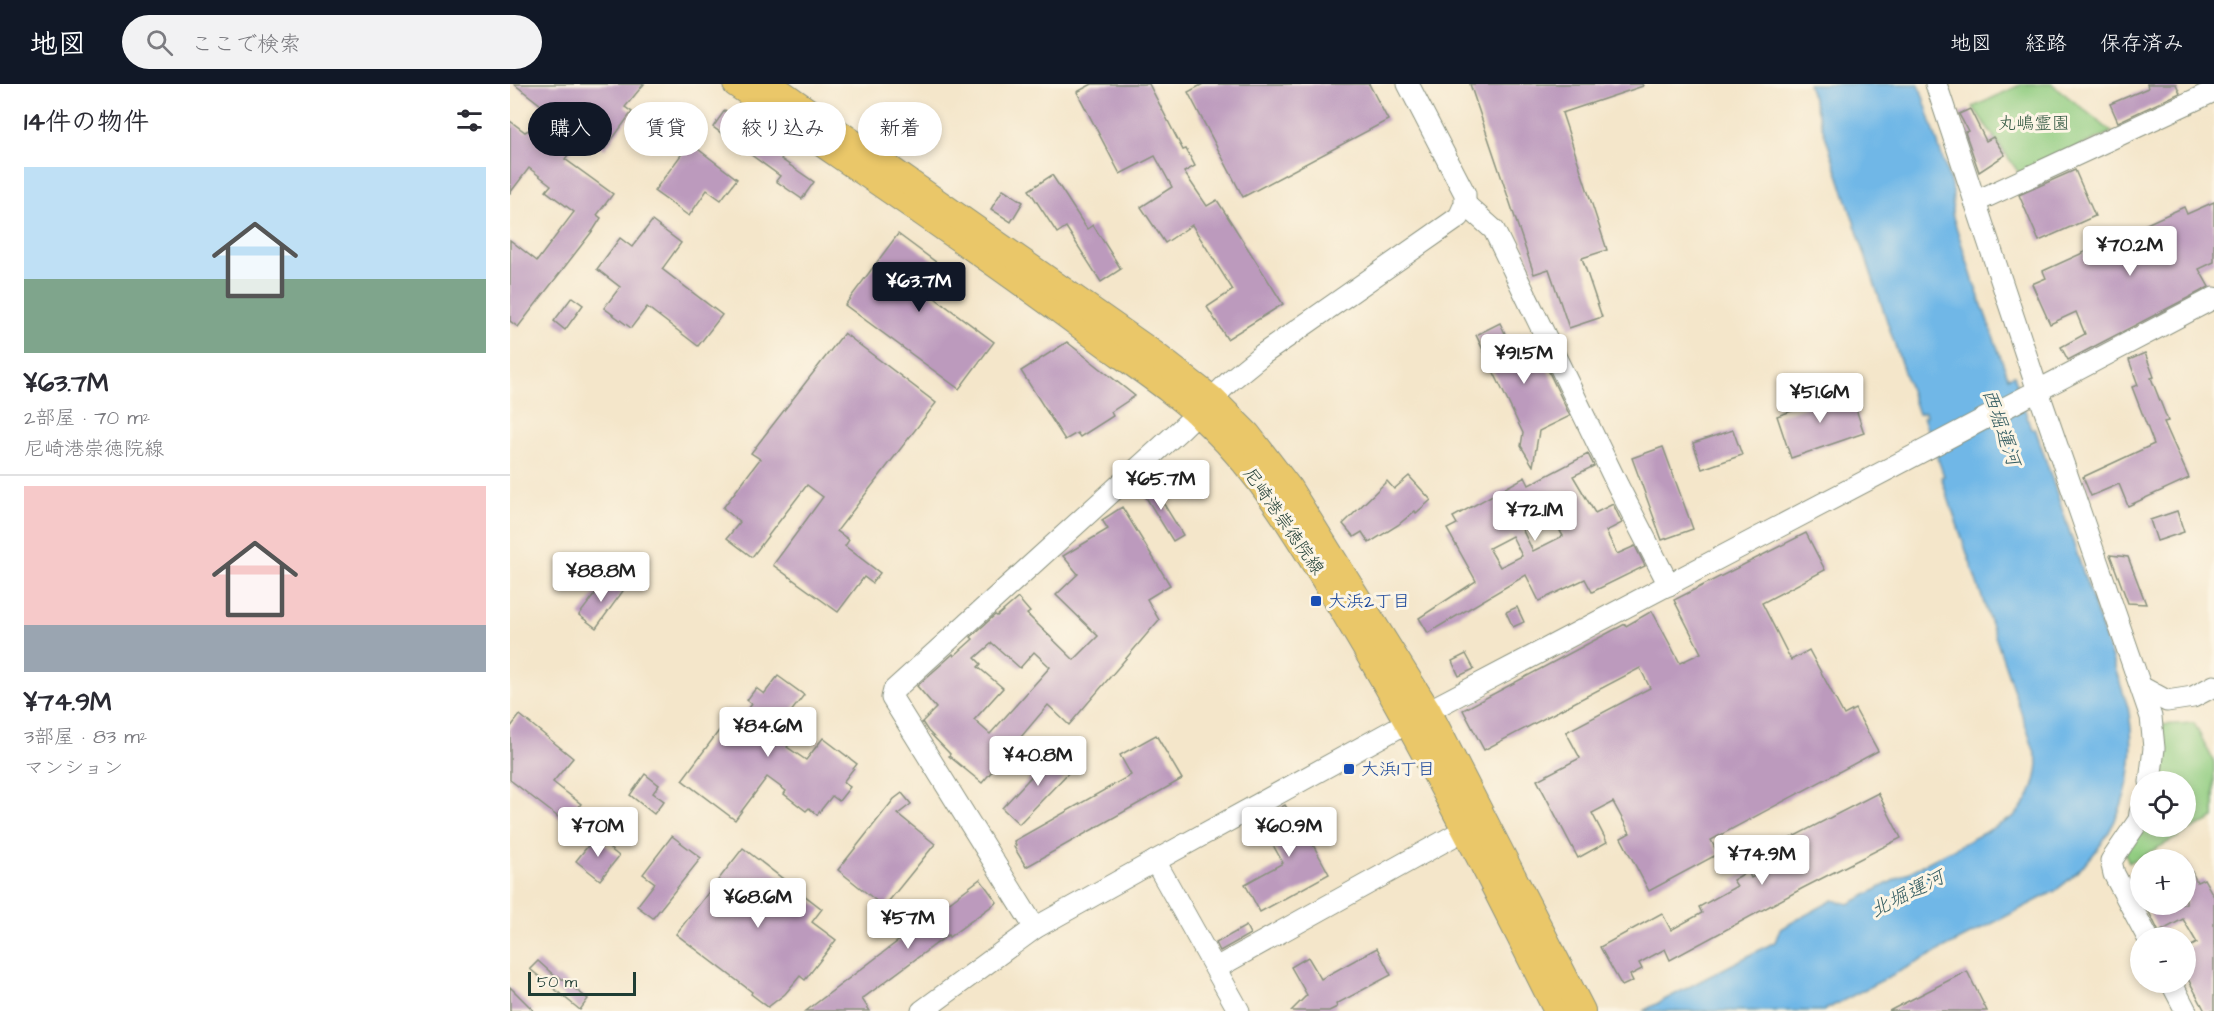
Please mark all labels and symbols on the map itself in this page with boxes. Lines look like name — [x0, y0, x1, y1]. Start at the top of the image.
park label: 丸嶋霊園 — [1998, 111, 2070, 136]
pin: ¥70.2M — [2081, 226, 2179, 277]
pin: ¥63.7M — [870, 262, 968, 313]
pin: ¥91.5M — [1475, 334, 1573, 385]
pin: ¥51.6M — [1771, 373, 1869, 424]
water label: 西堀運河 — [1975, 385, 2028, 473]
pin: ¥65.7M — [1112, 460, 1210, 511]
street label: 尼崎港崇徳院線 — [1237, 463, 1330, 580]
pin: ¥72.1M — [1486, 491, 1584, 542]
pin: ¥88.8M — [552, 552, 650, 603]
place label: 大浜2丁目 — [1328, 589, 1410, 614]
marker: 大浜2丁目 — [1309, 594, 1323, 608]
pin: ¥84.6M — [719, 707, 817, 758]
pin: ¥40.8M — [989, 736, 1087, 787]
place label: 大浜1丁目 — [1361, 757, 1435, 782]
marker: 大浜1丁目 — [1342, 762, 1356, 776]
pin: ¥70M — [562, 807, 634, 858]
pin: ¥60.9M — [1240, 807, 1338, 858]
pin: ¥74.9M — [1713, 835, 1811, 886]
water label: 北堀運河 — [1865, 862, 1952, 925]
pin: ¥68.6M — [709, 878, 807, 929]
pin: ¥57M — [872, 899, 944, 950]
scale bar — [528, 969, 636, 996]

